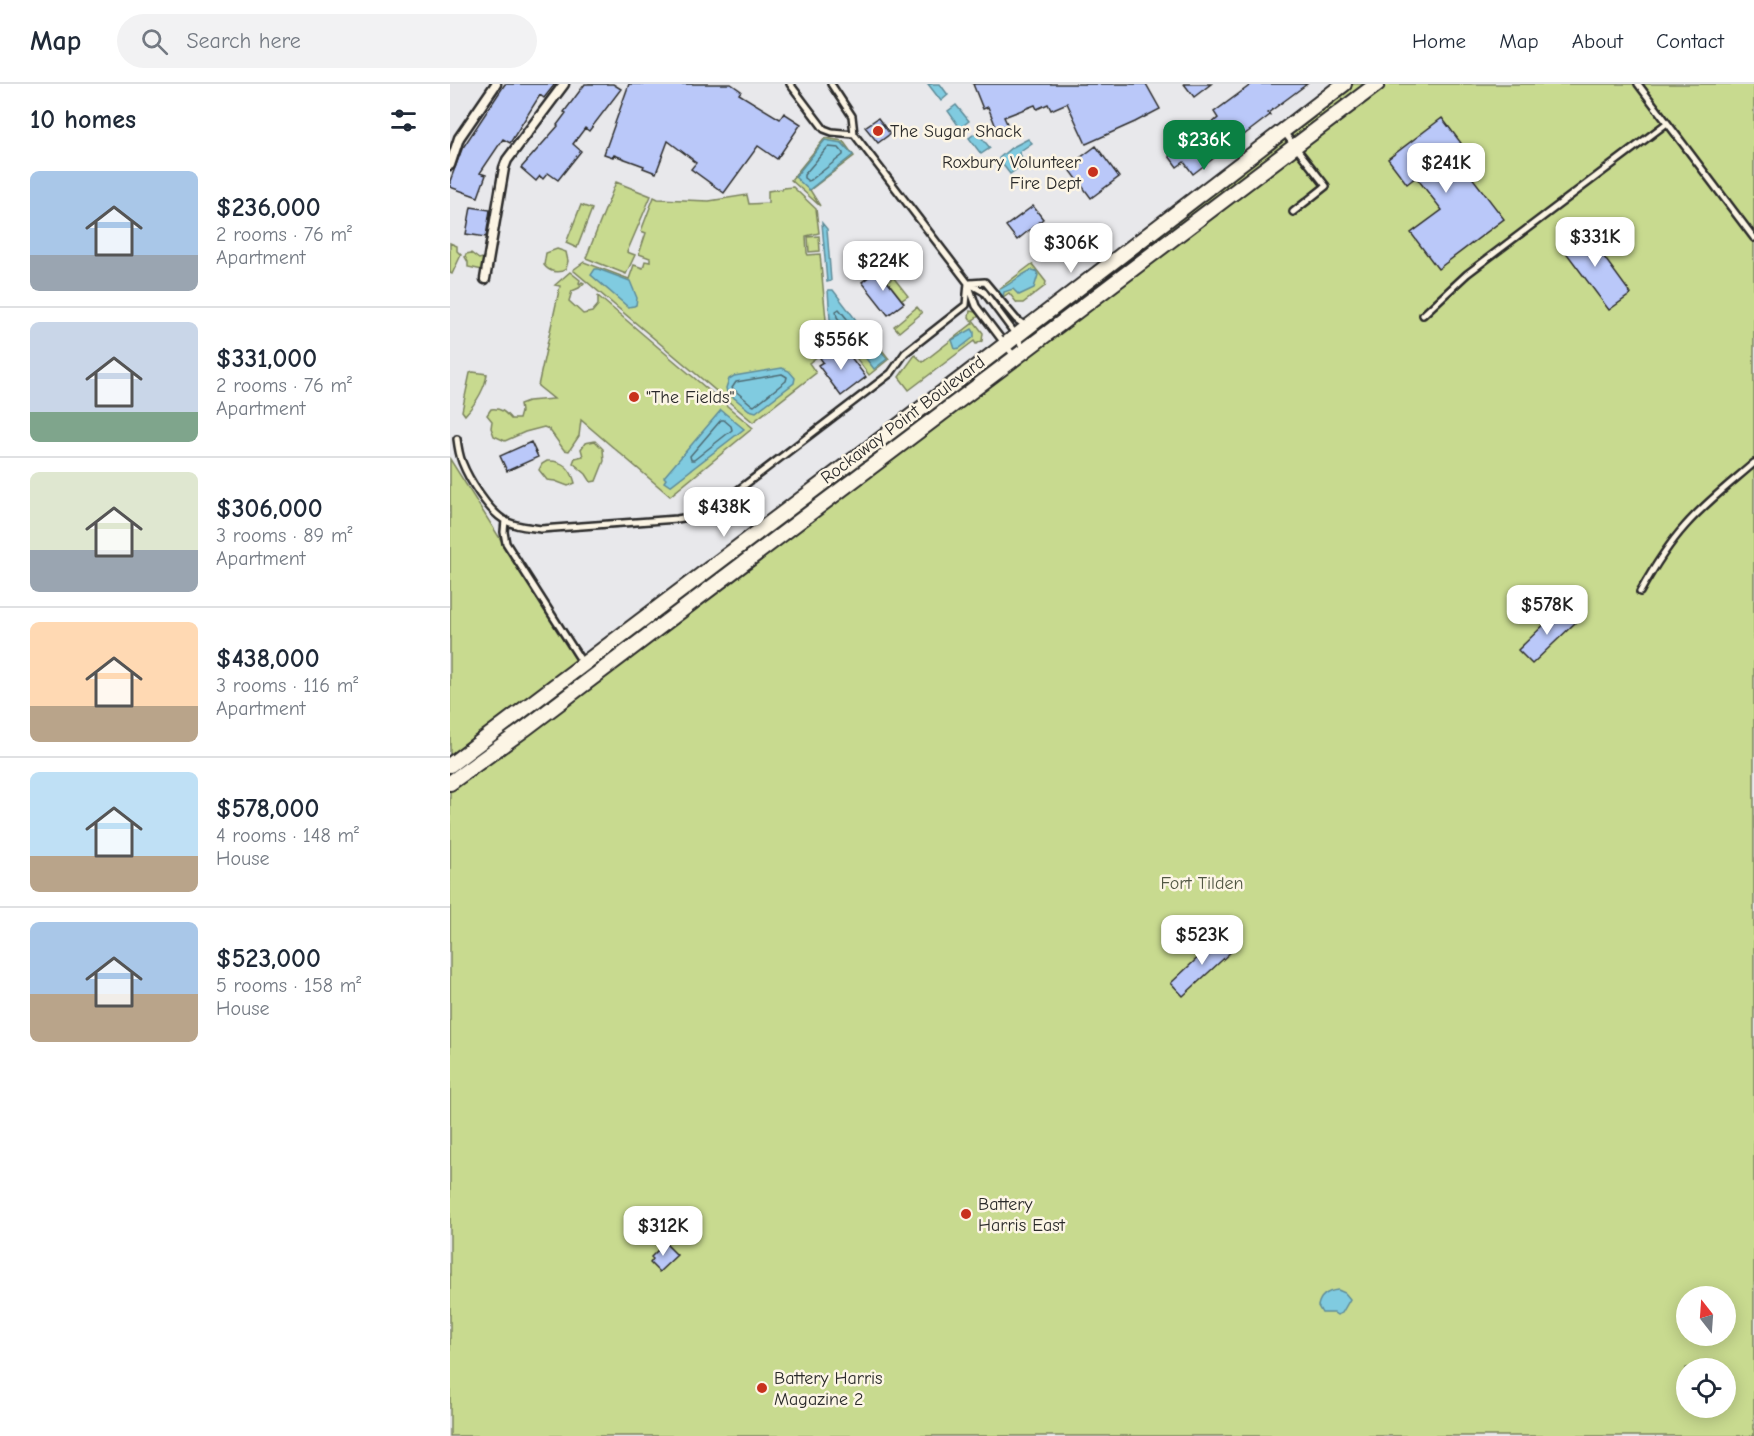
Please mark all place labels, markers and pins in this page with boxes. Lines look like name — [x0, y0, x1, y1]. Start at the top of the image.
pin: $236K — [1162, 120, 1246, 171]
place label: The Sugar Shack — [890, 121, 1022, 142]
marker: The Sugar Shack — [871, 124, 885, 138]
pin: $241K — [1404, 143, 1488, 194]
place label: Roxbury Volunteer Fire Dept — [942, 152, 1082, 194]
marker: Roxbury Volunteer Fire Dept — [1086, 165, 1100, 179]
pin: $331K — [1553, 217, 1637, 268]
pin: $306K — [1029, 223, 1113, 274]
pin: $224K — [841, 241, 925, 292]
pin: $556K — [799, 320, 883, 371]
place label: "The Fields" — [646, 387, 734, 408]
marker: "The Fields" — [627, 390, 641, 404]
pin: $438K — [682, 487, 766, 538]
pin: $578K — [1505, 585, 1589, 636]
pin: $523K — [1160, 915, 1244, 966]
place label: Battery Harris East — [978, 1194, 1066, 1236]
pin: $312K — [621, 1206, 705, 1257]
marker: Battery Harris East — [959, 1207, 973, 1221]
place label: Battery Harris Magazine 2 — [774, 1368, 883, 1410]
marker: Battery Harris Magazine 2 — [755, 1381, 769, 1395]

